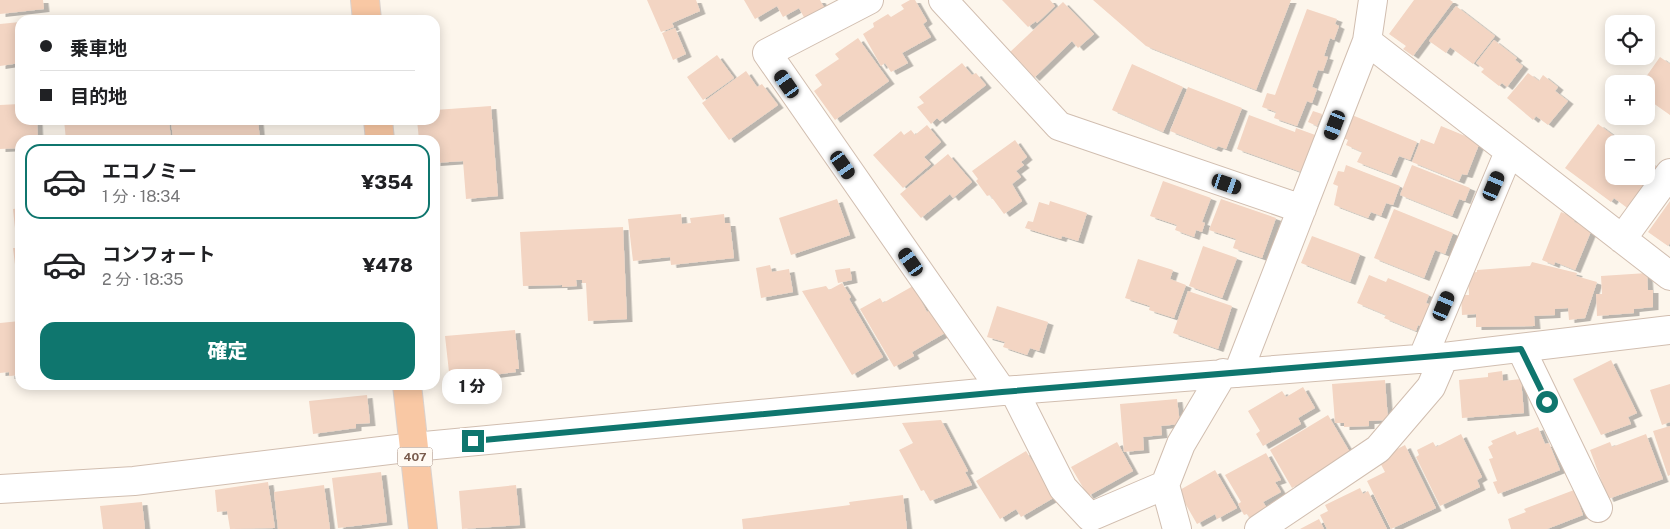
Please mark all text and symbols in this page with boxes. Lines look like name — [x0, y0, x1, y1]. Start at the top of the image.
map controls — [1605, 15, 1655, 185]
button: locate — [1605, 15, 1655, 65]
text: 乗車地 — [70, 37, 127, 59]
car — [772, 67, 801, 101]
button: + — [1605, 75, 1655, 125]
text: 目的地 — [70, 85, 127, 107]
car — [1322, 108, 1347, 142]
button: − — [1605, 135, 1655, 185]
car — [828, 148, 857, 182]
icon: car — [42, 159, 87, 204]
text: エコノミー — [102, 160, 197, 182]
car — [1481, 169, 1506, 203]
text: ¥354 — [361, 171, 413, 193]
car — [1210, 172, 1243, 196]
text: 1 分 · 18:34 — [102, 187, 180, 206]
icon: car — [42, 242, 87, 287]
text: コンフォート — [102, 243, 215, 265]
car — [896, 245, 925, 279]
text: ¥478 — [362, 254, 413, 276]
text: 2 分 · 18:35 — [102, 270, 184, 289]
car — [1431, 289, 1456, 323]
button: 確定 — [40, 322, 415, 380]
callout: 1 分 — [443, 368, 503, 404]
text: 1 分 — [459, 377, 485, 396]
route start — [1536, 391, 1558, 413]
route end — [462, 430, 484, 452]
road number: 407 — [398, 448, 432, 467]

